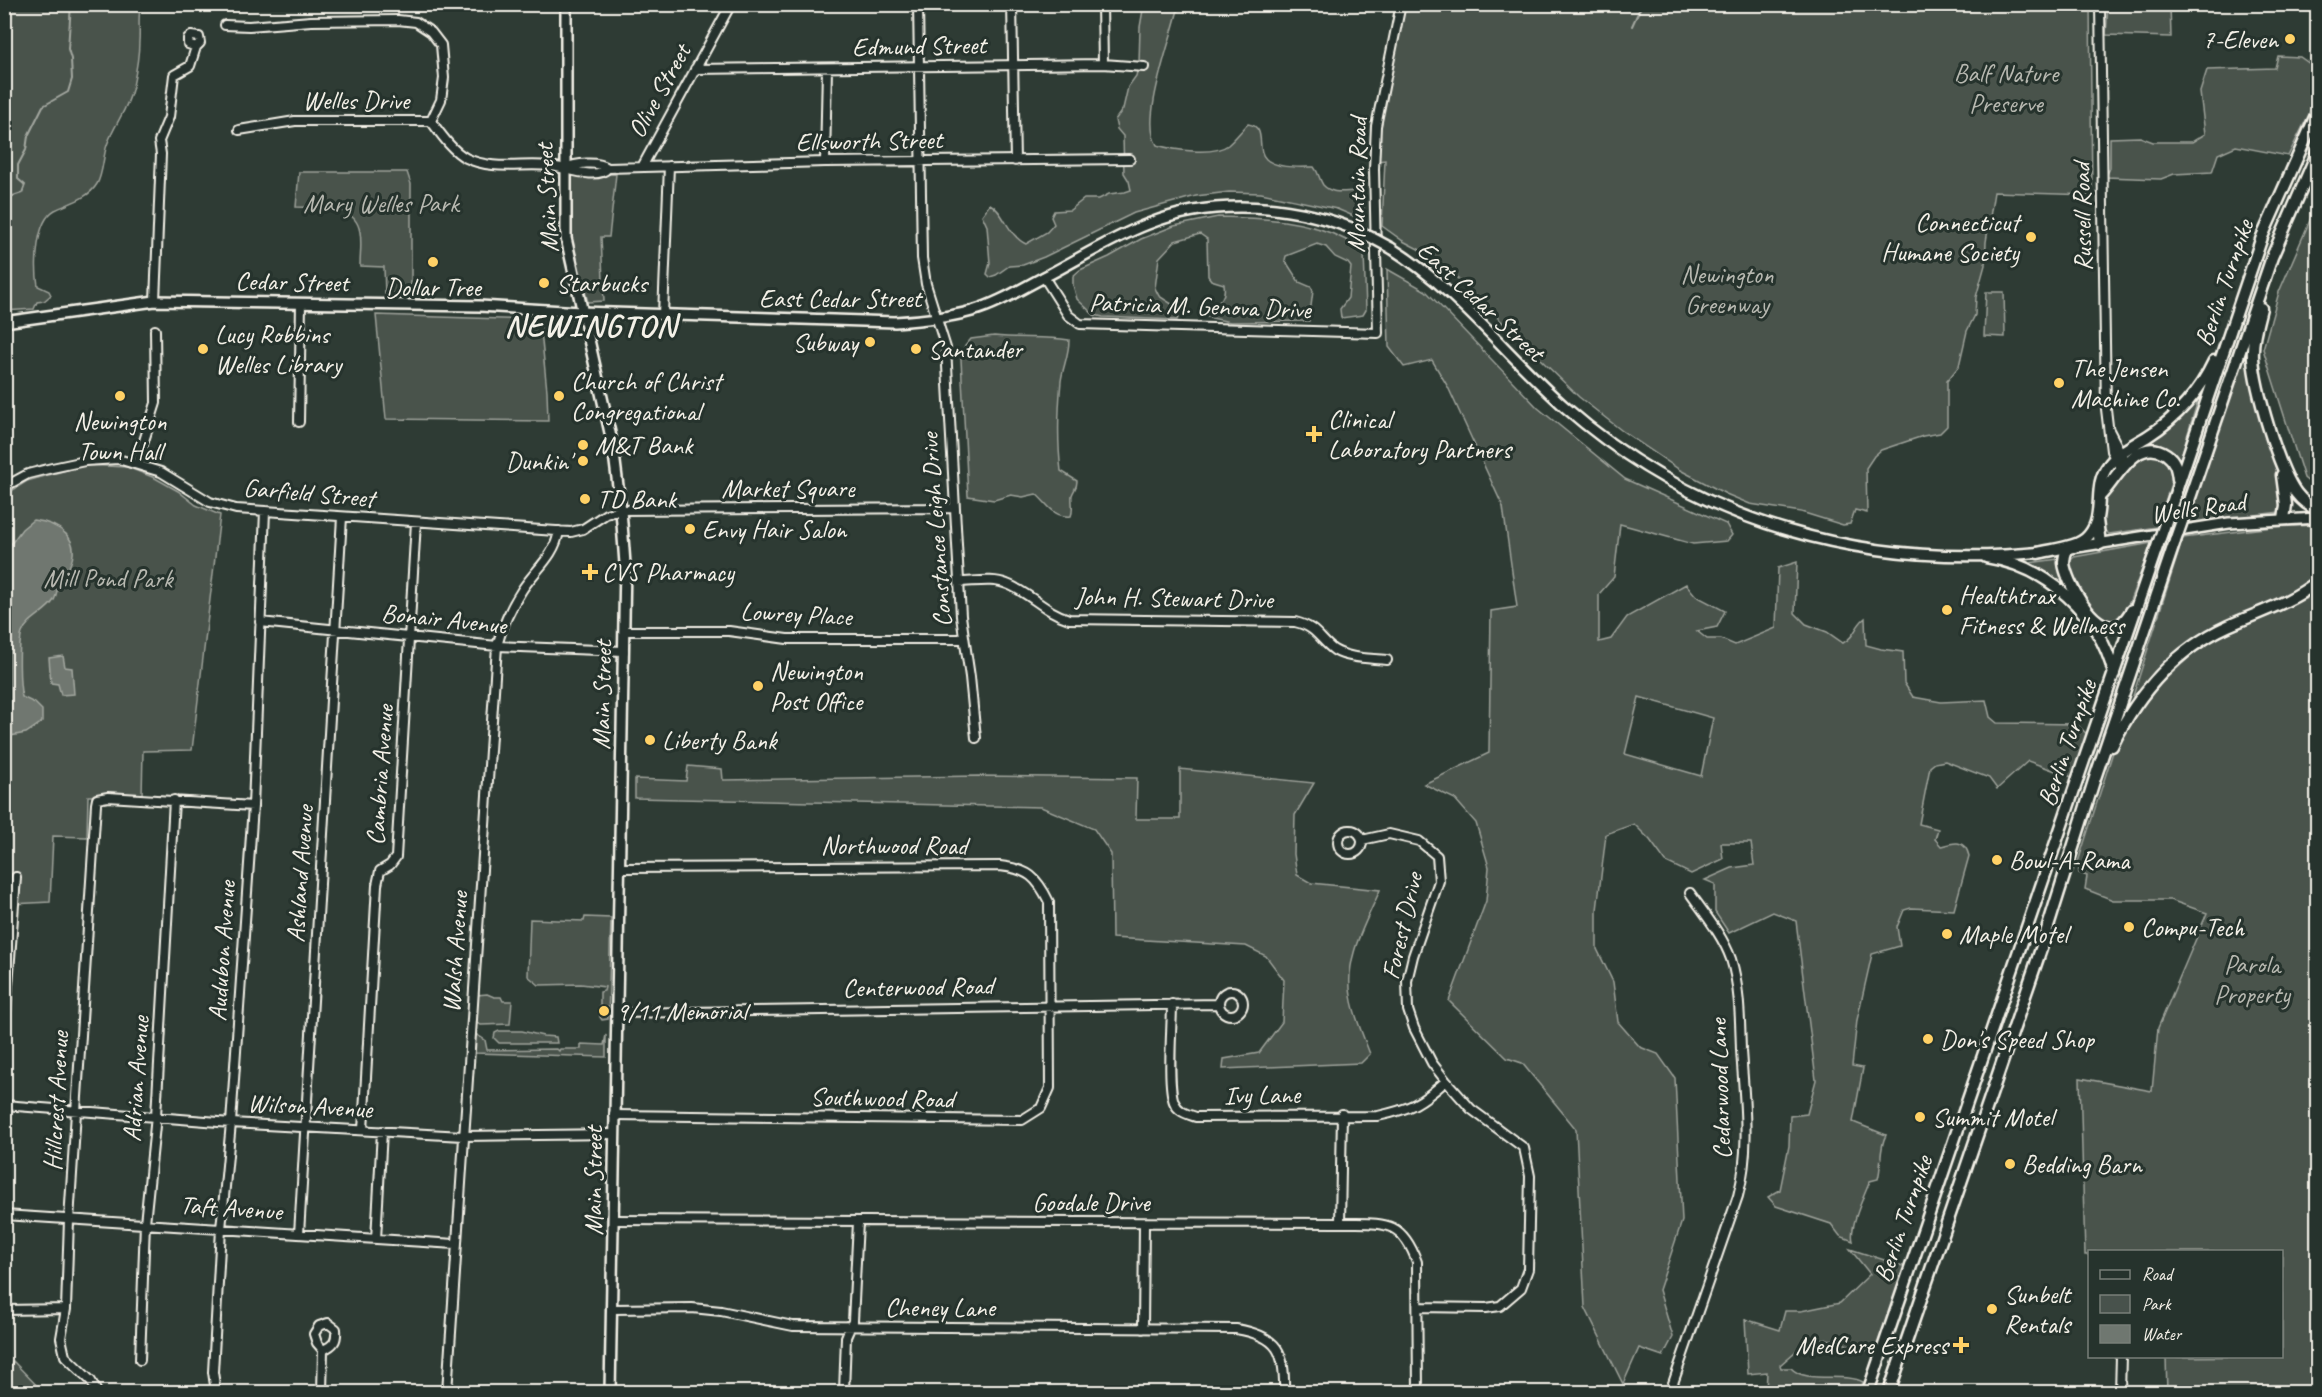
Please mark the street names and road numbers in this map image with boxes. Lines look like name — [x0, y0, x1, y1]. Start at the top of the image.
street label: Edmund Street — [852, 28, 989, 64]
street label: Olive Street — [620, 36, 699, 144]
street label: Welles Drive — [303, 84, 412, 117]
street label: Mountain Road — [1339, 113, 1375, 253]
street label: Ellsworth Street — [795, 123, 945, 159]
street label: Main Street — [528, 140, 566, 253]
street label: Russell Road — [2064, 159, 2099, 272]
street label: Berlin Turnpike — [2187, 214, 2262, 351]
street label: East Cedar Street — [1410, 234, 1553, 370]
street label: Cedar Street — [235, 265, 351, 300]
street label: East Cedar Street — [759, 282, 924, 315]
street label: Patricia M. Genova Drive — [1089, 286, 1313, 326]
street label: Constance Leigh Drive — [913, 429, 959, 628]
street label: Garfield Street — [242, 471, 379, 515]
street label: Market Square — [722, 472, 856, 505]
street label: Wells Road — [2149, 485, 2251, 531]
street label: John H. Stewart Drive — [1073, 580, 1276, 616]
street label: Lowrey Place — [740, 595, 855, 634]
street label: Bonair Avenue — [380, 596, 510, 642]
street label: Main Street — [585, 638, 619, 750]
street label: Berlin Turnpike — [2030, 674, 2105, 811]
street label: Cambria Avenue — [359, 702, 401, 846]
street label: Ashland Avenue — [279, 802, 321, 944]
street label: Northwood Road — [821, 829, 971, 862]
street label: Forest Drive — [1374, 867, 1431, 983]
street label: Audubon Avenue — [201, 878, 243, 1022]
street label: Walsh Avenue — [434, 889, 476, 1014]
street label: Centerwood Road — [842, 969, 998, 1005]
street label: Adrian Avenue — [115, 1014, 157, 1143]
street label: Cedarwood Lane — [1701, 1017, 1739, 1160]
street label: Hillcrest Avenue — [36, 1029, 76, 1172]
street label: Ivy Lane — [1224, 1078, 1302, 1112]
street label: Southwood Road — [810, 1080, 958, 1116]
street label: Wilson Avenue — [247, 1086, 375, 1126]
street label: Main Street — [577, 1124, 610, 1236]
street label: Berlin Turnpike — [1866, 1150, 1941, 1287]
street label: Goodale Drive — [1032, 1186, 1151, 1219]
street label: Taft Avenue — [179, 1188, 286, 1228]
street label: Cheney Lane — [885, 1291, 998, 1324]

